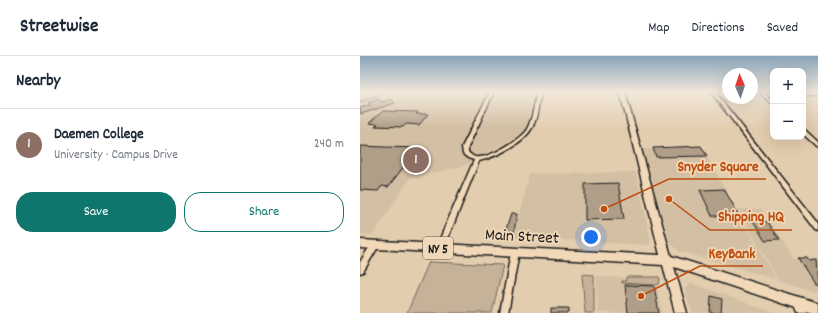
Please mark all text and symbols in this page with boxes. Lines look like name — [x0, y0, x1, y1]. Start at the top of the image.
text: Streetwise — [20, 14, 98, 41]
text: Map — [648, 18, 670, 38]
text: Directions — [692, 18, 745, 38]
text: Saved — [767, 18, 798, 38]
north arrow — [722, 68, 758, 104]
map controls — [770, 68, 806, 140]
button: + — [770, 68, 806, 104]
text: Nearby — [16, 70, 60, 94]
button: − — [770, 104, 806, 140]
text: Daemen College — [54, 124, 144, 146]
text: 1 — [28, 135, 30, 154]
text: 240 m — [314, 135, 344, 154]
pin: 1 — [403, 145, 429, 175]
text: University · Campus Drive — [54, 146, 178, 165]
callout: Snyder Square — [669, 152, 766, 179]
text: Snyder Square — [677, 157, 759, 179]
button: Save — [16, 192, 176, 232]
button: Share — [184, 192, 344, 232]
callout: Shipping HQ — [710, 203, 792, 230]
text: Shipping HQ — [718, 207, 784, 229]
street label: Main Street — [484, 224, 559, 252]
your location — [581, 227, 601, 247]
road number: NY 5 — [423, 237, 453, 259]
callout: KeyBank — [700, 239, 763, 266]
text: KeyBank — [709, 244, 755, 266]

